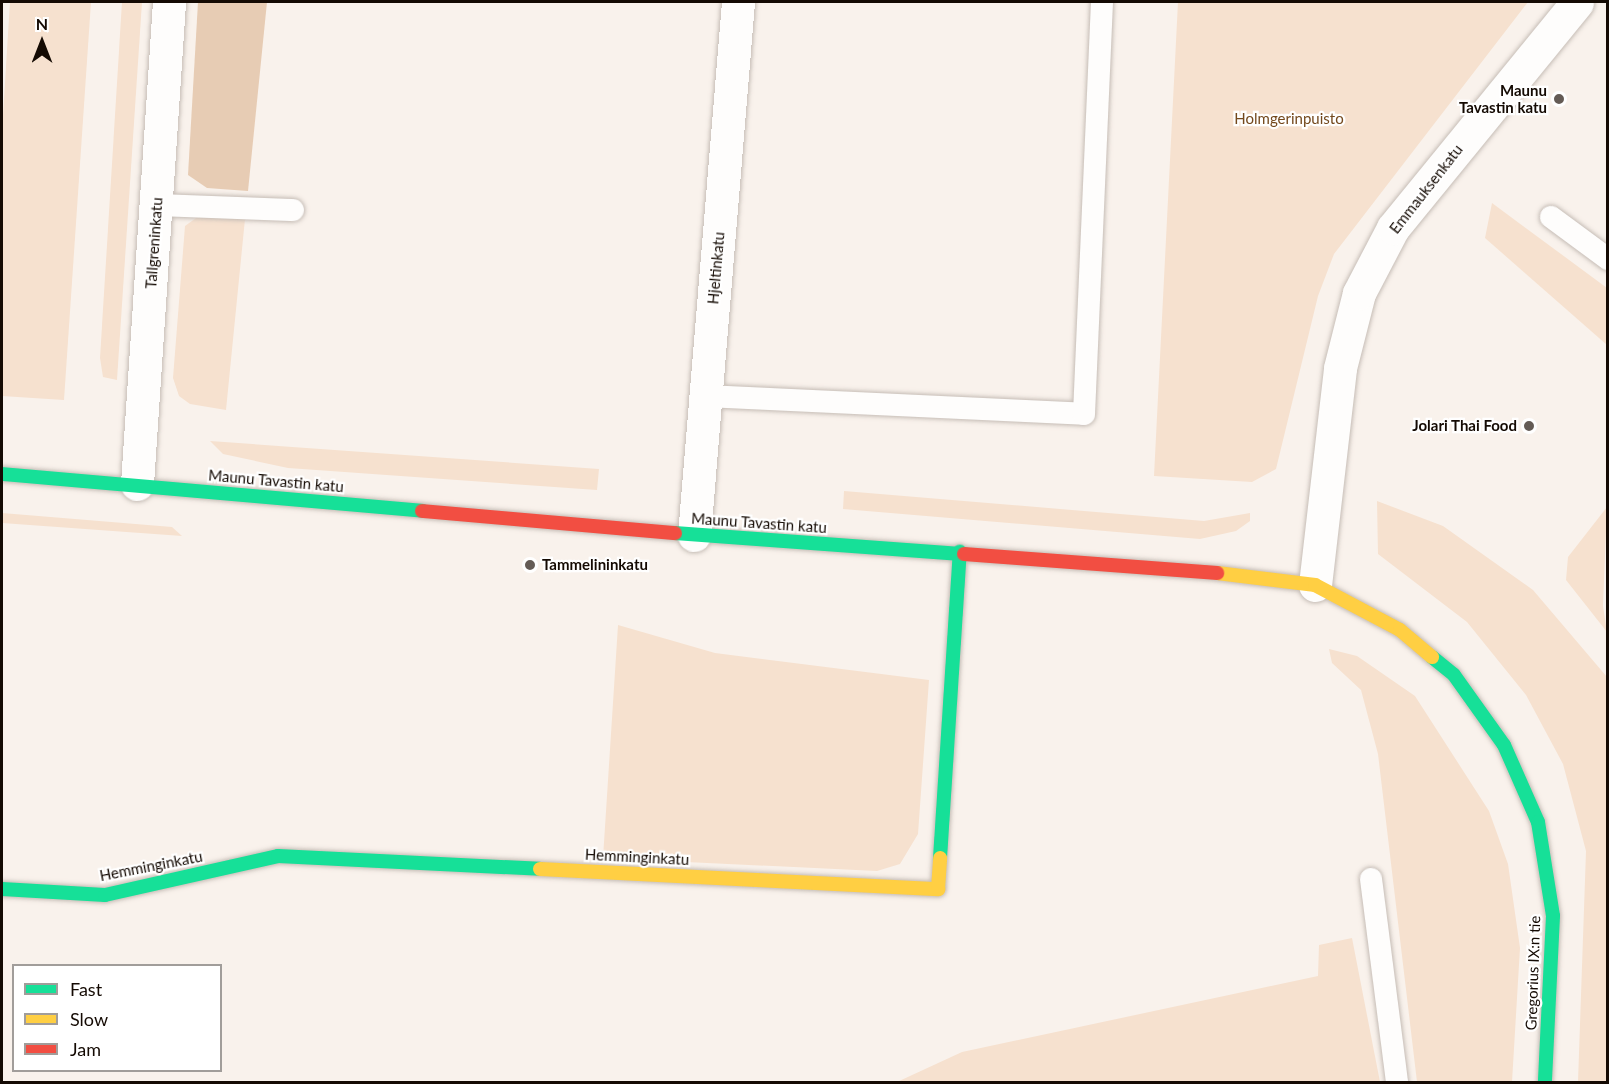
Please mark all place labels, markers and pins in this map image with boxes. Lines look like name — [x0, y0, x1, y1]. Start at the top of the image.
place label: Maunu Tavastin katu — [1459, 81, 1547, 116]
marker: Maunu Tavastin katu — [1552, 92, 1566, 106]
place label: Jolari Thai Food — [1412, 417, 1517, 435]
marker: Jolari Thai Food — [1522, 419, 1536, 433]
place label: Tammelininkatu — [542, 556, 648, 574]
marker: Tammelininkatu — [523, 558, 537, 572]

